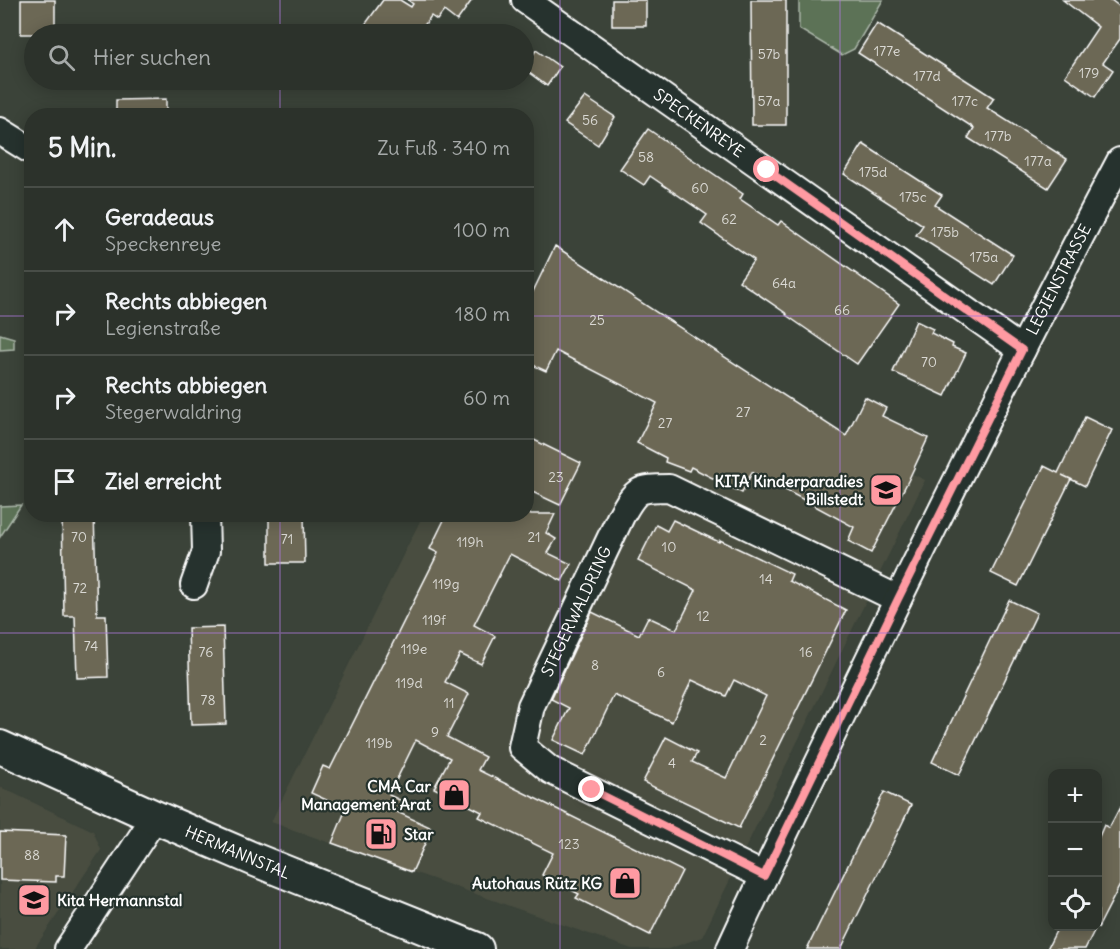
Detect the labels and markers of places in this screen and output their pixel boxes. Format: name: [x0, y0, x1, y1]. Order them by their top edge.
place label: KITA Kinderparadies Billstedt: [715, 471, 864, 509]
school or university icon: KITA Kinderparadies Billstedt: [868, 472, 904, 508]
place label: CMA Car Management Arat: [301, 776, 432, 815]
shop icon: CMA Car Management Arat: [436, 777, 472, 813]
fuel station icon: Star: [363, 816, 399, 852]
place label: Star: [404, 824, 434, 844]
shop icon: Autohaus Rütz KG: [607, 865, 643, 901]
place label: Autohaus Rütz KG: [472, 873, 602, 893]
school or university icon: Kita Hermannstal: [16, 882, 52, 918]
place label: Kita Hermannstal: [57, 890, 182, 910]

